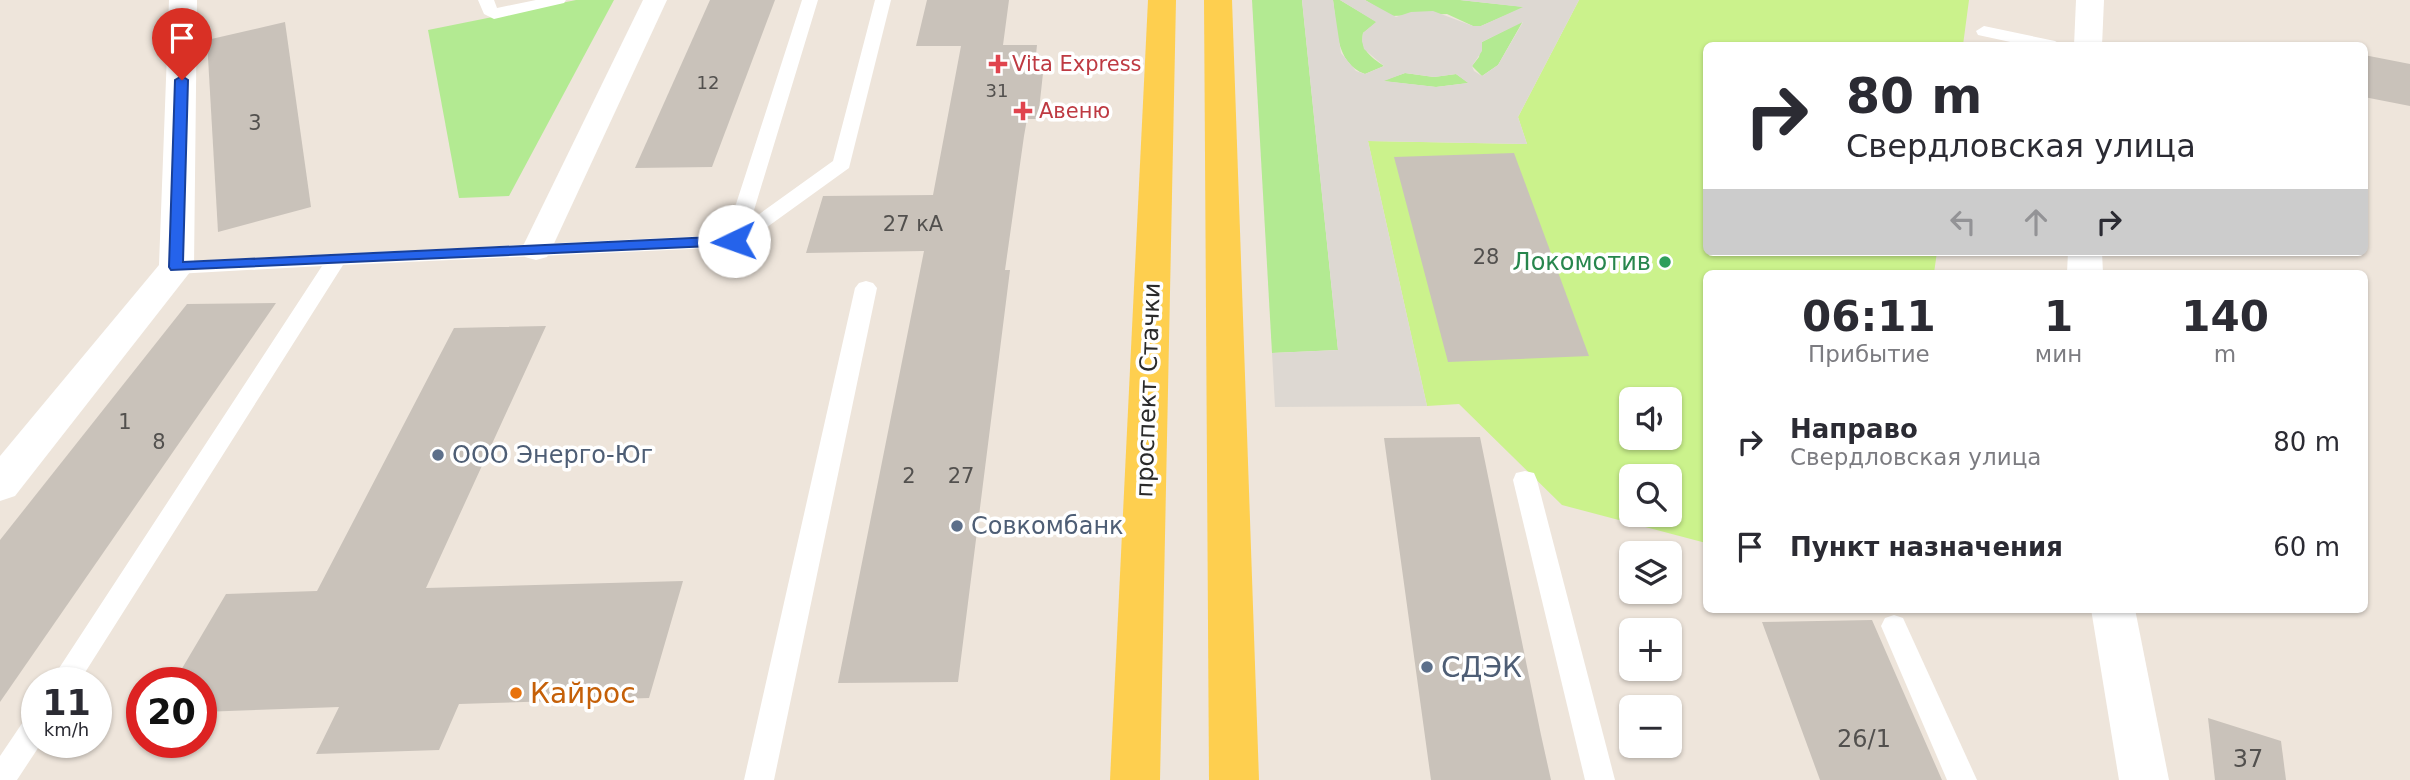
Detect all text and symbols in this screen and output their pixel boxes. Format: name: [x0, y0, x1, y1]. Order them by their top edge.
pin: [152, 8, 212, 80]
icon: arrive: [163, 19, 201, 57]
place label: Vita Express: [1012, 52, 1142, 76]
marker: Vita Express: [990, 56, 1006, 72]
text: 80 m: [1846, 68, 1982, 125]
icon: right: [1731, 70, 1822, 161]
house number: 12: [697, 72, 719, 93]
house number: 31: [986, 80, 1008, 101]
place label: Авеню: [1039, 99, 1110, 123]
marker: Авеню: [1013, 101, 1033, 121]
house number: 3: [248, 111, 262, 135]
text: Свердловская улица: [1846, 127, 2196, 165]
icon: left: [1944, 203, 1982, 241]
icon: ahead: [2017, 203, 2055, 241]
icon: right: [2090, 203, 2128, 241]
position arrow: [697, 204, 771, 278]
house number: 27 кА: [883, 212, 944, 236]
house number: 28: [1473, 245, 1499, 269]
place label: Локомотив: [1513, 248, 1651, 276]
marker: Локомотив: [1657, 254, 1673, 270]
street label: проспект Стачки: [1130, 282, 1166, 498]
text: 06:11: [1802, 292, 1936, 341]
text: 1: [2044, 292, 2073, 341]
text: 140: [2181, 292, 2269, 341]
text: Прибытие: [1808, 341, 1930, 367]
text: мин: [2035, 341, 2082, 367]
text: m: [2214, 341, 2236, 367]
map controls: [1619, 387, 1682, 758]
button: sound: [1619, 387, 1682, 450]
house number: 1: [118, 410, 132, 434]
text: Направо: [1790, 414, 1918, 444]
icon: right: [1731, 423, 1769, 461]
text: 80 m: [2273, 427, 2340, 457]
house number: 8: [152, 430, 166, 454]
place label: ООО Энерго-Юг: [452, 441, 653, 469]
text: Свердловская улица: [1790, 444, 2041, 470]
marker: ООО Энерго-Юг: [430, 447, 446, 463]
house number: 2: [902, 464, 916, 488]
house number: 27: [948, 464, 974, 488]
button: search: [1619, 464, 1682, 527]
place label: Совкомбанк: [971, 512, 1124, 540]
marker: Совкомбанк: [949, 518, 965, 534]
icon: arrive: [1731, 528, 1769, 566]
text: Пункт назначения: [1790, 532, 2063, 562]
text: 60 m: [2273, 532, 2340, 562]
button: layers: [1619, 541, 1682, 604]
button: +: [1619, 618, 1682, 681]
place label: СДЭК: [1441, 651, 1522, 684]
marker: СДЭК: [1419, 659, 1435, 675]
speed limit sign: 20: [126, 667, 217, 758]
place label: Кайрос: [530, 677, 636, 710]
text: 11: [42, 683, 91, 723]
marker: Кайрос: [508, 685, 524, 701]
button: −: [1619, 695, 1682, 758]
text: km/h: [44, 719, 89, 740]
house number: 26/1: [1837, 725, 1891, 753]
house number: 37: [2233, 745, 2263, 773]

